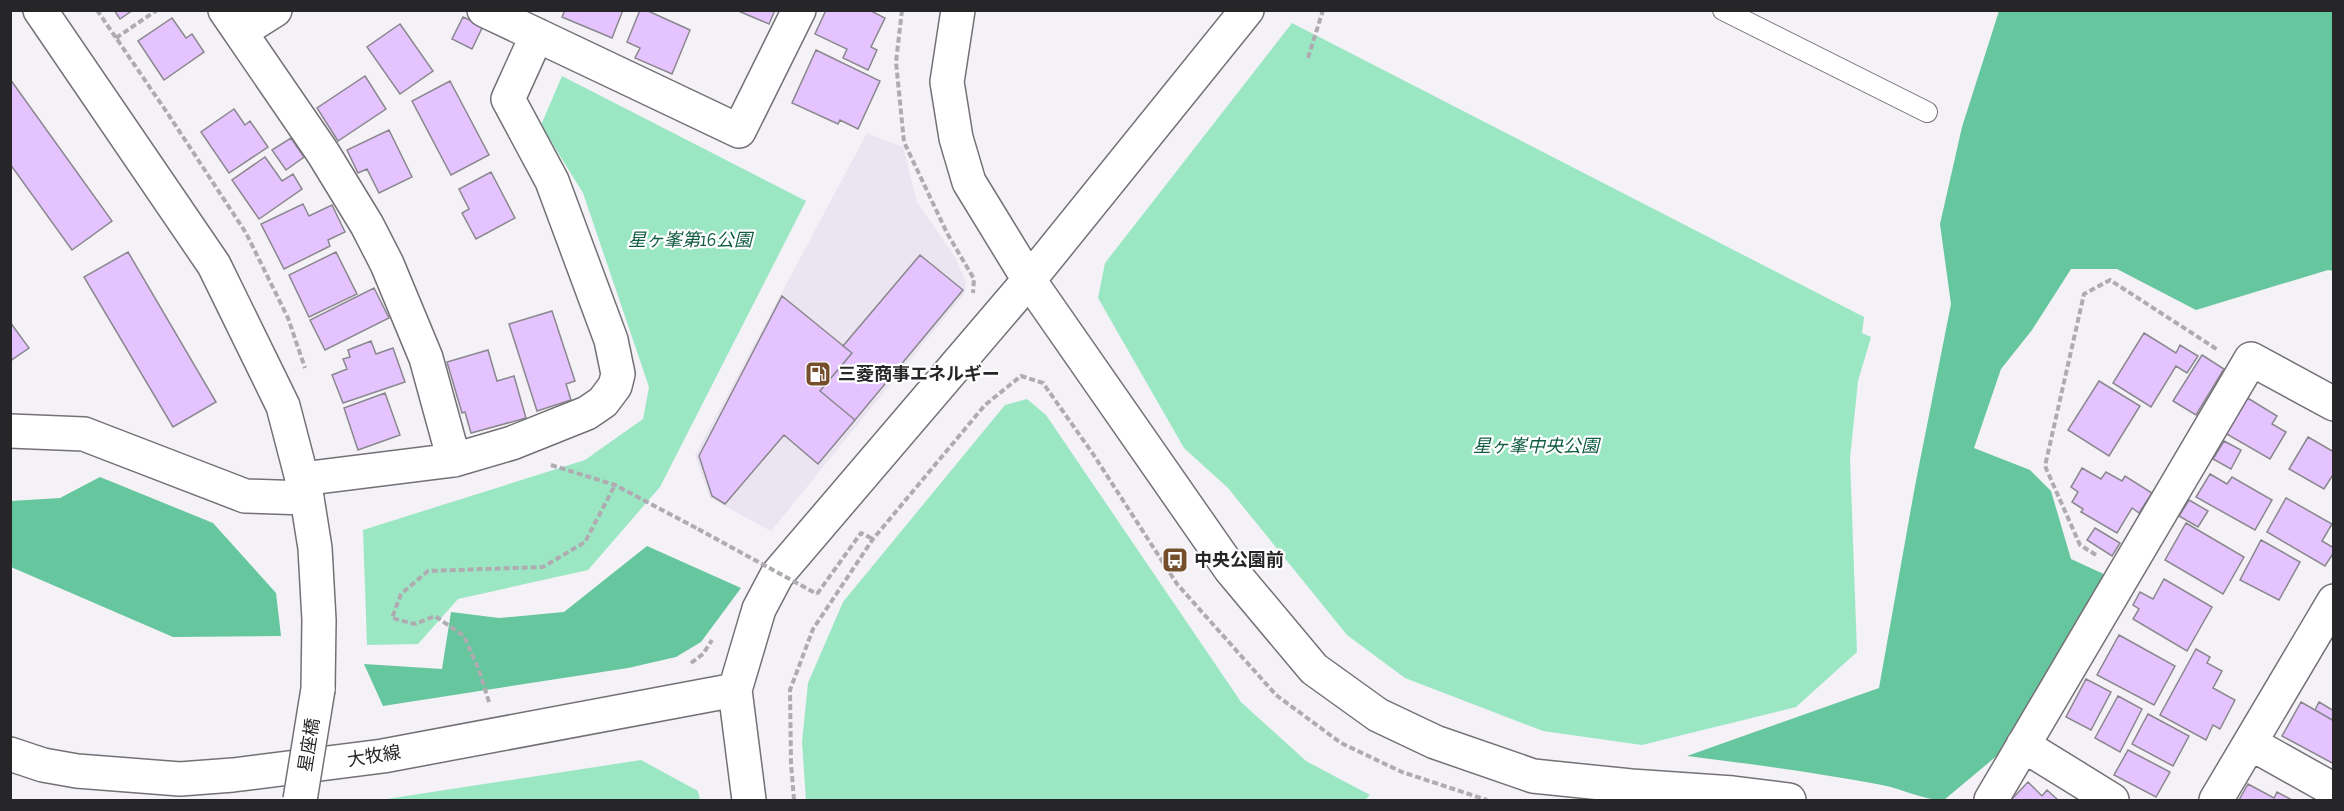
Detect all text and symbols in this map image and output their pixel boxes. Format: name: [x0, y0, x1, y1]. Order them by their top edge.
park label: 星ヶ峯第16公園: [628, 229, 755, 251]
fuel station icon: 三菱商事エネルギー: [803, 359, 833, 389]
place label: 三菱商事エネルギー: [838, 363, 1000, 385]
park label: 星ヶ峯中央公園: [1473, 435, 1602, 457]
bus stop icon: 中央公園前: [1160, 545, 1190, 575]
place label: 中央公園前: [1194, 549, 1284, 571]
street label: 星座橋: [294, 717, 324, 773]
street label: 大牧線: [346, 741, 402, 771]

